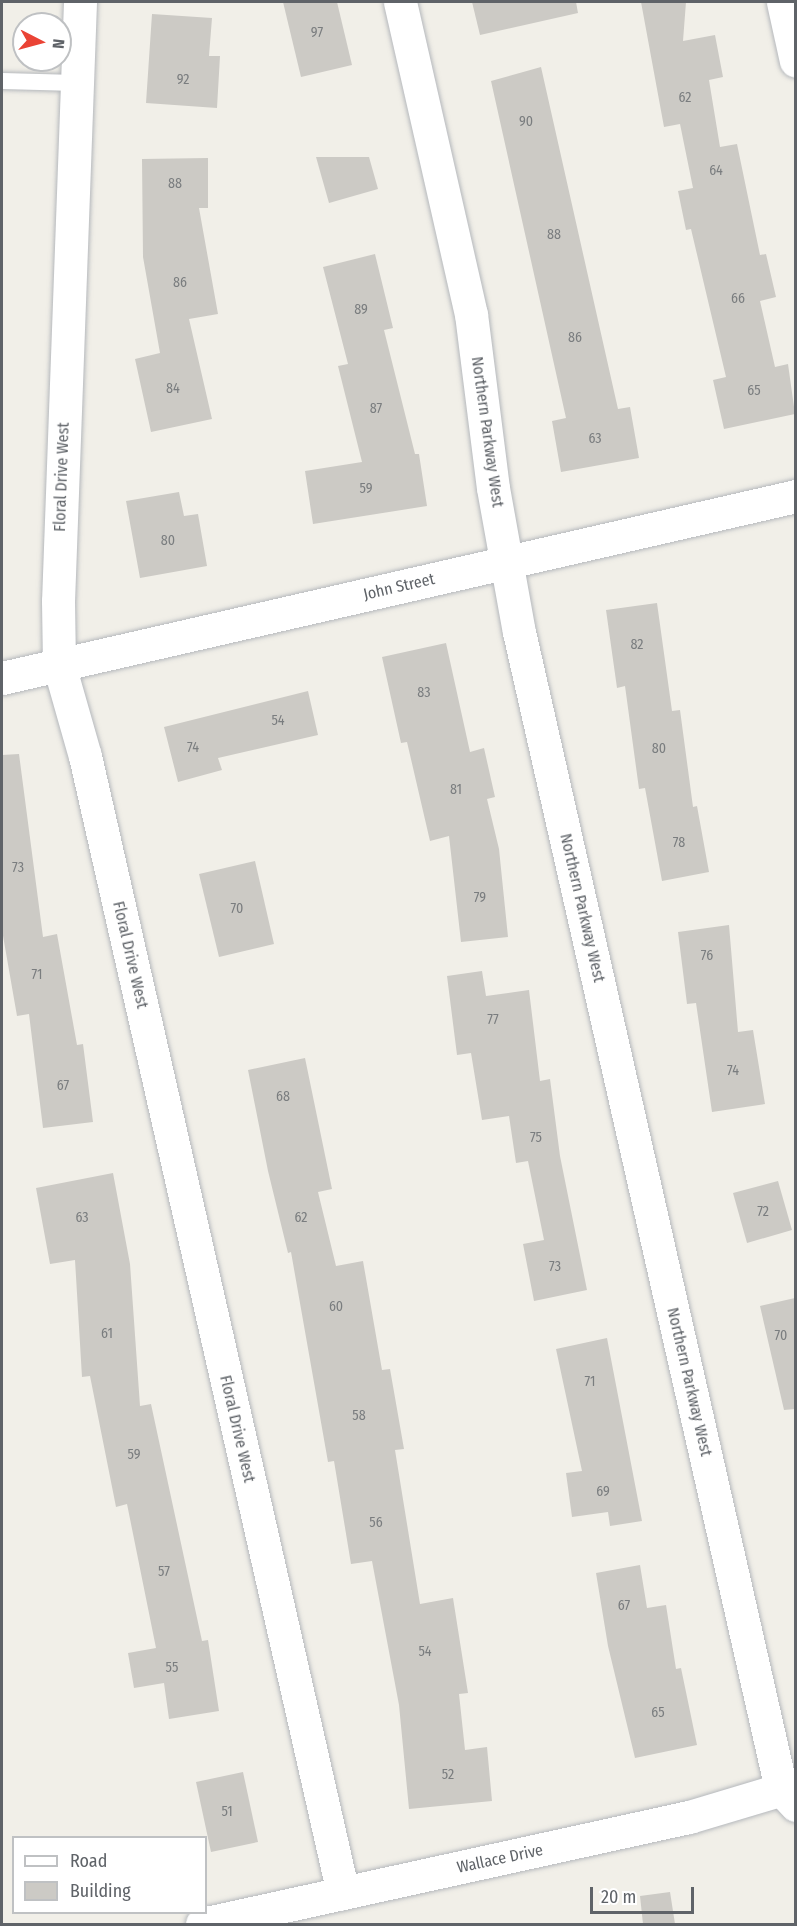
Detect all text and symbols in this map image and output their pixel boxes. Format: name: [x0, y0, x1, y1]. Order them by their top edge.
north arrow: [12, 12, 72, 72]
house number: 97: [311, 25, 323, 41]
text: N: [48, 38, 68, 49]
house number: 92: [177, 72, 189, 88]
house number: 62: [679, 90, 691, 106]
house number: 90: [519, 114, 533, 130]
house number: 64: [709, 163, 723, 179]
house number: 88: [168, 176, 182, 192]
house number: 88: [547, 227, 561, 243]
house number: 86: [173, 275, 187, 291]
house number: 66: [731, 291, 745, 307]
house number: 89: [354, 302, 368, 318]
house number: 86: [568, 330, 582, 346]
street label: Northern Parkway West: [467, 355, 507, 509]
house number: 84: [166, 381, 180, 397]
house number: 65: [747, 383, 761, 399]
house number: 87: [370, 401, 382, 417]
street label: Floral Drive West: [50, 422, 74, 532]
house number: 63: [588, 431, 602, 447]
house number: 59: [359, 481, 373, 497]
house number: 80: [161, 533, 175, 549]
street label: John Street: [361, 569, 437, 605]
house number: 82: [630, 637, 644, 653]
house number: 83: [417, 685, 431, 701]
house number: 54: [271, 713, 285, 729]
house number: 74: [187, 740, 199, 756]
house number: 80: [652, 741, 666, 757]
house number: 81: [450, 782, 462, 798]
street label: Northern Parkway West: [556, 832, 608, 984]
house number: 78: [673, 835, 685, 851]
house number: 73: [12, 860, 24, 876]
house number: 79: [474, 890, 486, 906]
street label: Floral Drive West: [108, 899, 152, 1011]
house number: 70: [231, 901, 243, 917]
house number: 76: [701, 948, 713, 964]
house number: 71: [32, 967, 42, 983]
house number: 77: [487, 1012, 499, 1028]
house number: 74: [727, 1063, 739, 1079]
house number: 67: [57, 1078, 69, 1094]
house number: 68: [276, 1089, 290, 1105]
house number: 75: [530, 1130, 542, 1146]
house number: 72: [757, 1204, 769, 1220]
house number: 63: [75, 1210, 89, 1226]
house number: 62: [295, 1210, 307, 1226]
house number: 73: [549, 1259, 561, 1275]
house number: 60: [329, 1299, 343, 1315]
street label: Northern Parkway West: [663, 1306, 715, 1458]
house number: 61: [101, 1326, 113, 1342]
house number: 70: [775, 1328, 787, 1344]
street label: Floral Drive West: [215, 1373, 259, 1485]
house number: 71: [585, 1374, 595, 1390]
house number: 58: [352, 1408, 366, 1424]
house number: 59: [127, 1447, 141, 1463]
house number: 69: [596, 1484, 610, 1500]
house number: 56: [369, 1515, 383, 1531]
house number: 57: [158, 1564, 170, 1580]
house number: 67: [618, 1598, 630, 1614]
house number: 54: [418, 1644, 432, 1660]
house number: 55: [166, 1660, 178, 1676]
house number: 65: [651, 1705, 665, 1721]
house number: 52: [442, 1767, 454, 1783]
house number: 51: [221, 1804, 233, 1820]
legend: [12, 1836, 207, 1914]
street label: Wallace Drive: [455, 1841, 545, 1877]
text: Road: [70, 1850, 107, 1872]
scale bar: [593, 1875, 696, 1913]
text: Building: [70, 1880, 131, 1902]
text: 20 m: [601, 1886, 636, 1908]

